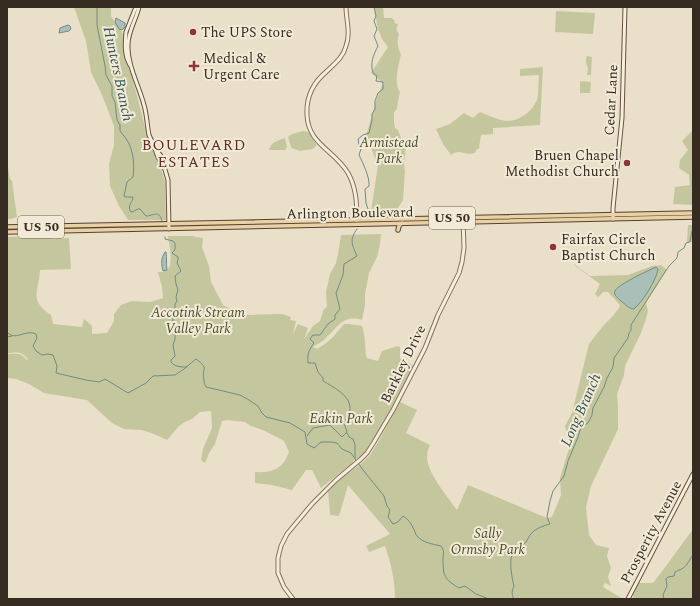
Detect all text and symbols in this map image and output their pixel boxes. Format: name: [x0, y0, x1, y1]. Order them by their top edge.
place label: The UPS Store: [201, 22, 293, 43]
water label: Hunters Branch: [97, 24, 139, 124]
marker: The UPS Store: [188, 27, 198, 37]
place label: Medical & Urgent Care: [203, 48, 280, 85]
marker: Medical & Urgent Care: [188, 60, 200, 72]
street label: Cedar Lane: [599, 64, 623, 136]
park label: Armistead Park: [358, 132, 419, 169]
district label: BOULEVARD ESTATES: [142, 134, 246, 174]
place label: Bruen Chapel Methodist Church: [505, 145, 619, 182]
marker: Bruen Chapel Methodist Church: [622, 158, 632, 168]
street label: Arlington Boulevard: [286, 201, 414, 225]
road number: US 50: [429, 207, 475, 229]
road number: US 50: [18, 216, 64, 238]
place label: Fairfax Circle Baptist Church: [561, 229, 655, 266]
marker: Fairfax Circle Baptist Church: [548, 242, 558, 252]
park label: Accotink Stream Valley Park: [150, 302, 245, 339]
street label: Barkley Drive: [375, 321, 431, 407]
water label: Long Branch: [555, 369, 607, 450]
park label: Eakin Park: [309, 408, 373, 429]
street label: Prosperity Avenue: [615, 477, 687, 587]
park label: Sally Ormsby Park: [451, 523, 526, 560]

